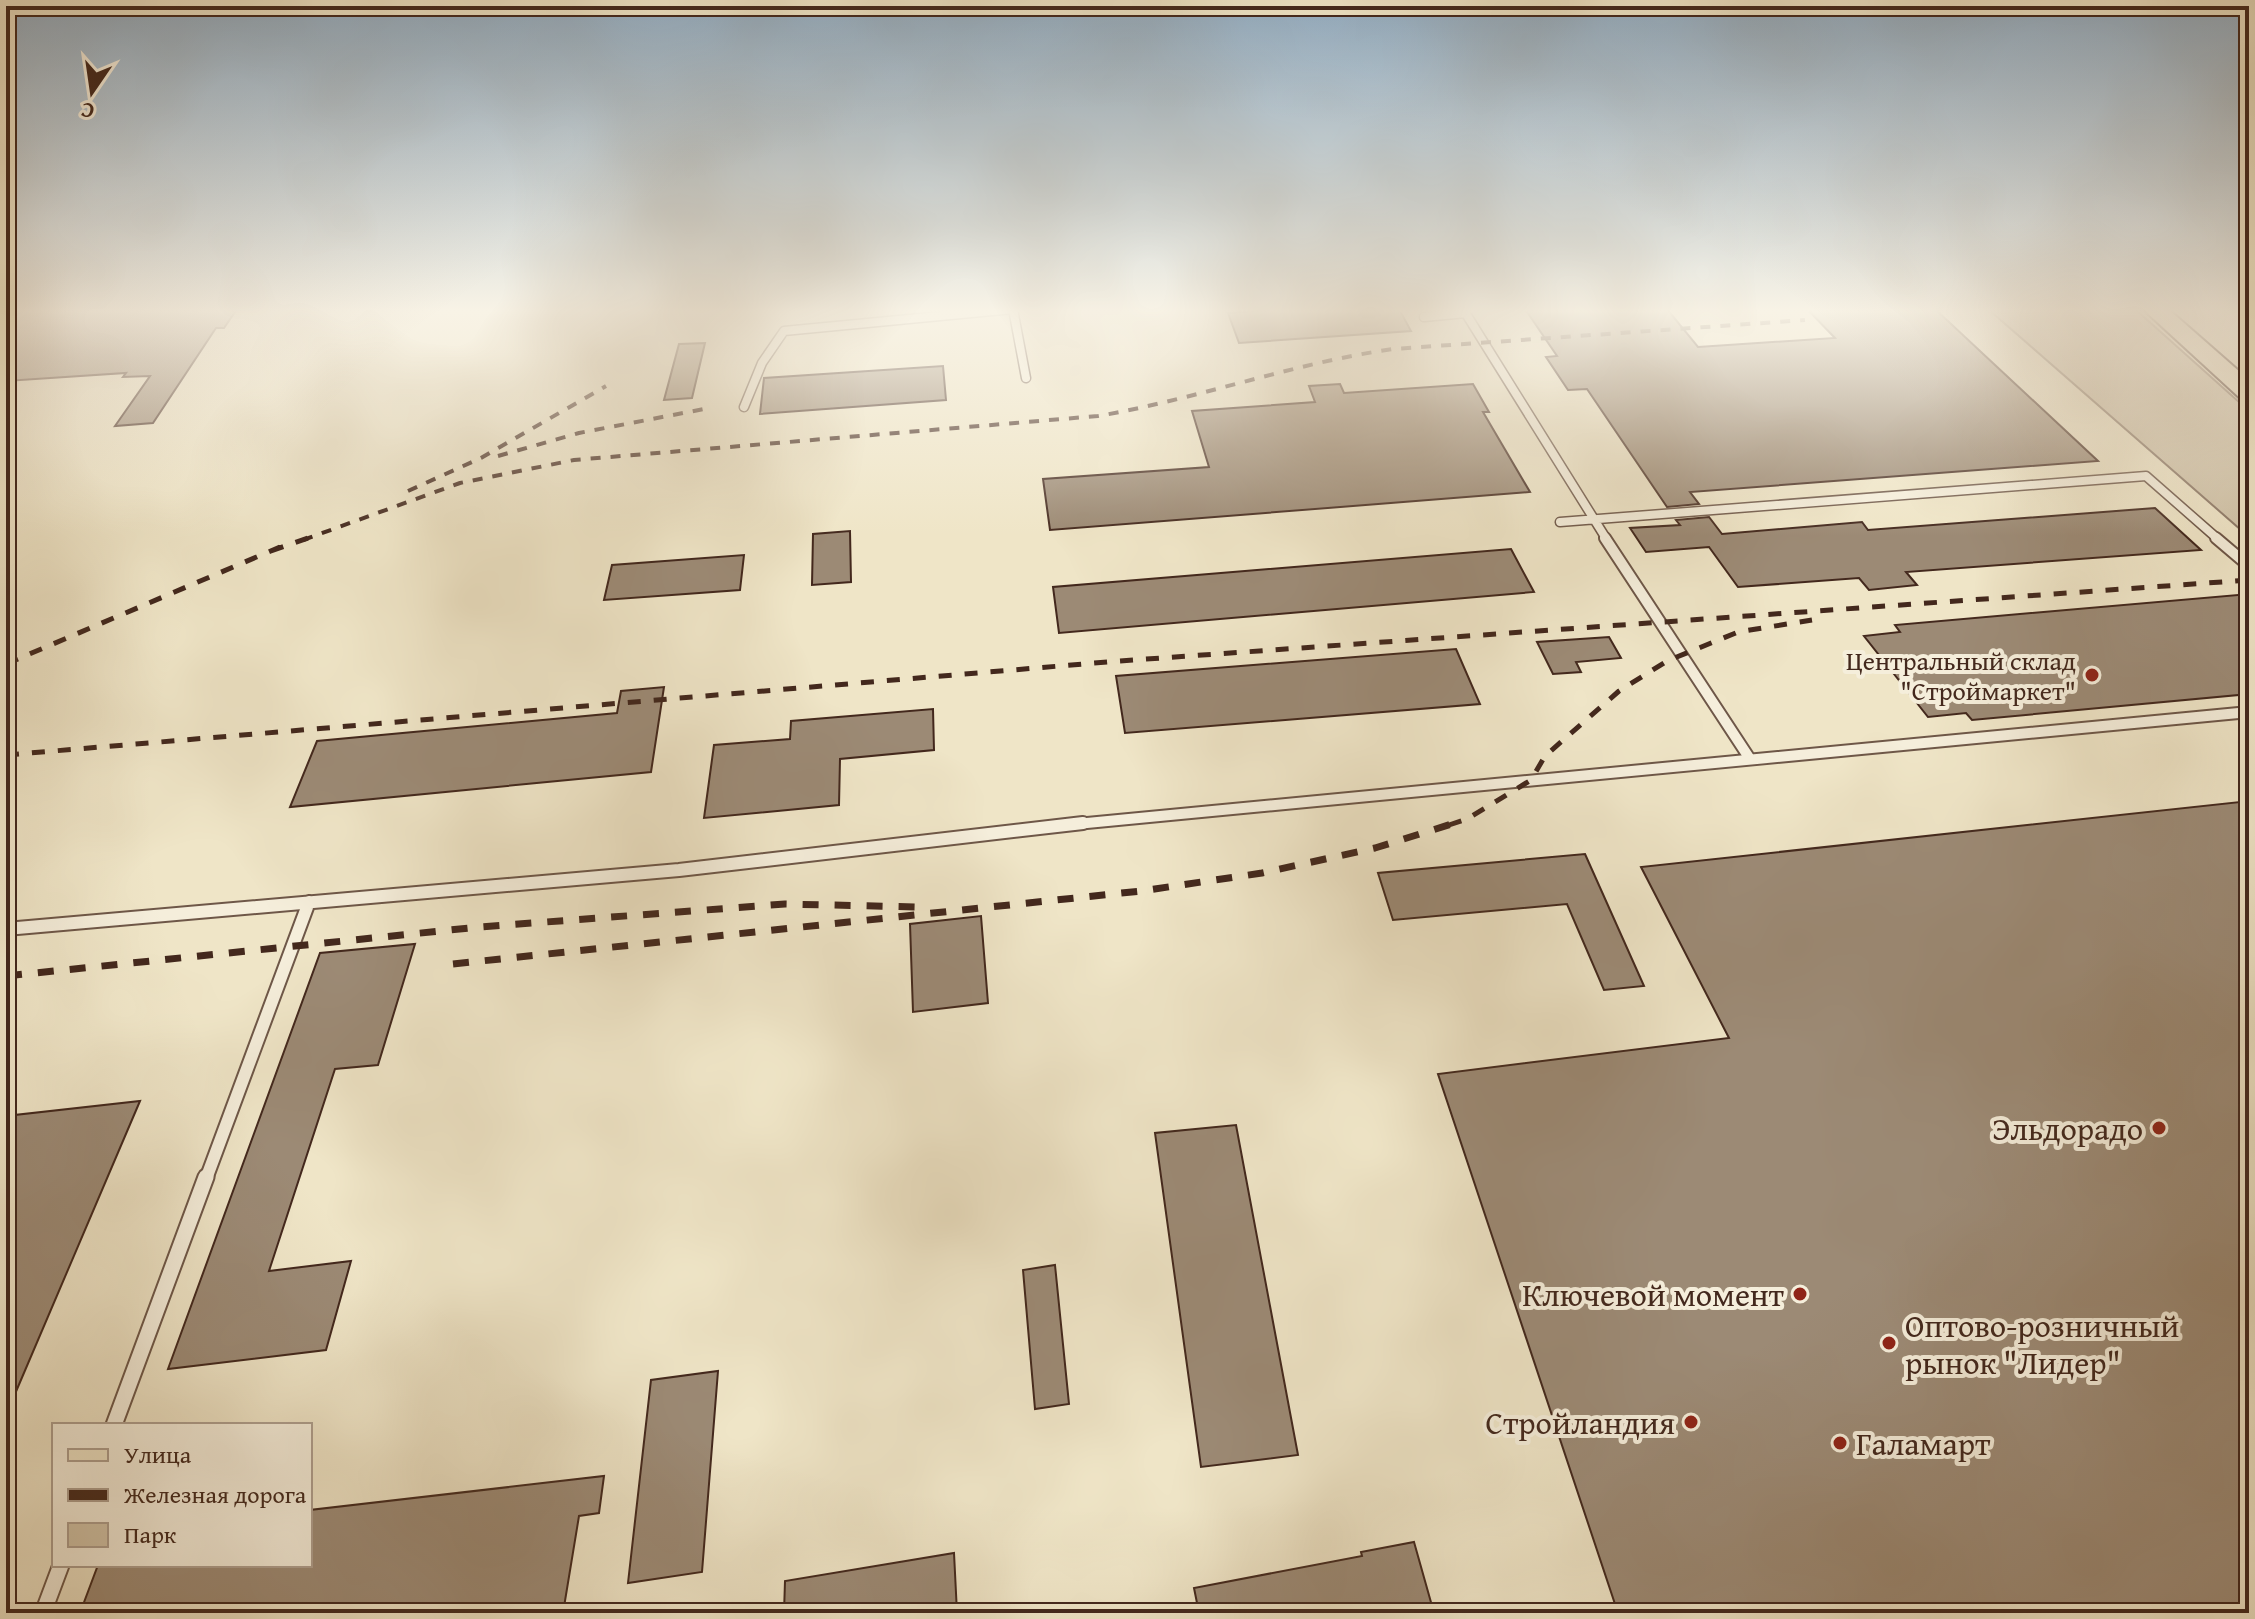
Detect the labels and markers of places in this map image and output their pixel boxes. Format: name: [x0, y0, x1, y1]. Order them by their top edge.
place label: Центральный склад "Строймаркет": [1846, 641, 2076, 710]
marker: Центральный склад "Строймаркет": [2083, 666, 2101, 684]
place label: Эльдорадо: [1992, 1105, 2143, 1152]
marker: Эльдорадо: [2150, 1119, 2168, 1137]
place label: Ключевой момент: [1522, 1271, 1785, 1318]
marker: Ключевой момент: [1791, 1285, 1809, 1303]
place label: Оптово-розничный рынок "Лидер": [1905, 1302, 2179, 1386]
marker: Оптово-розничный рынок "Лидер": [1880, 1334, 1898, 1352]
place label: Стройландия: [1486, 1399, 1675, 1446]
marker: Стройландия: [1682, 1413, 1700, 1431]
place label: Галамарт: [1856, 1420, 1991, 1467]
marker: Галамарт: [1831, 1434, 1849, 1452]

